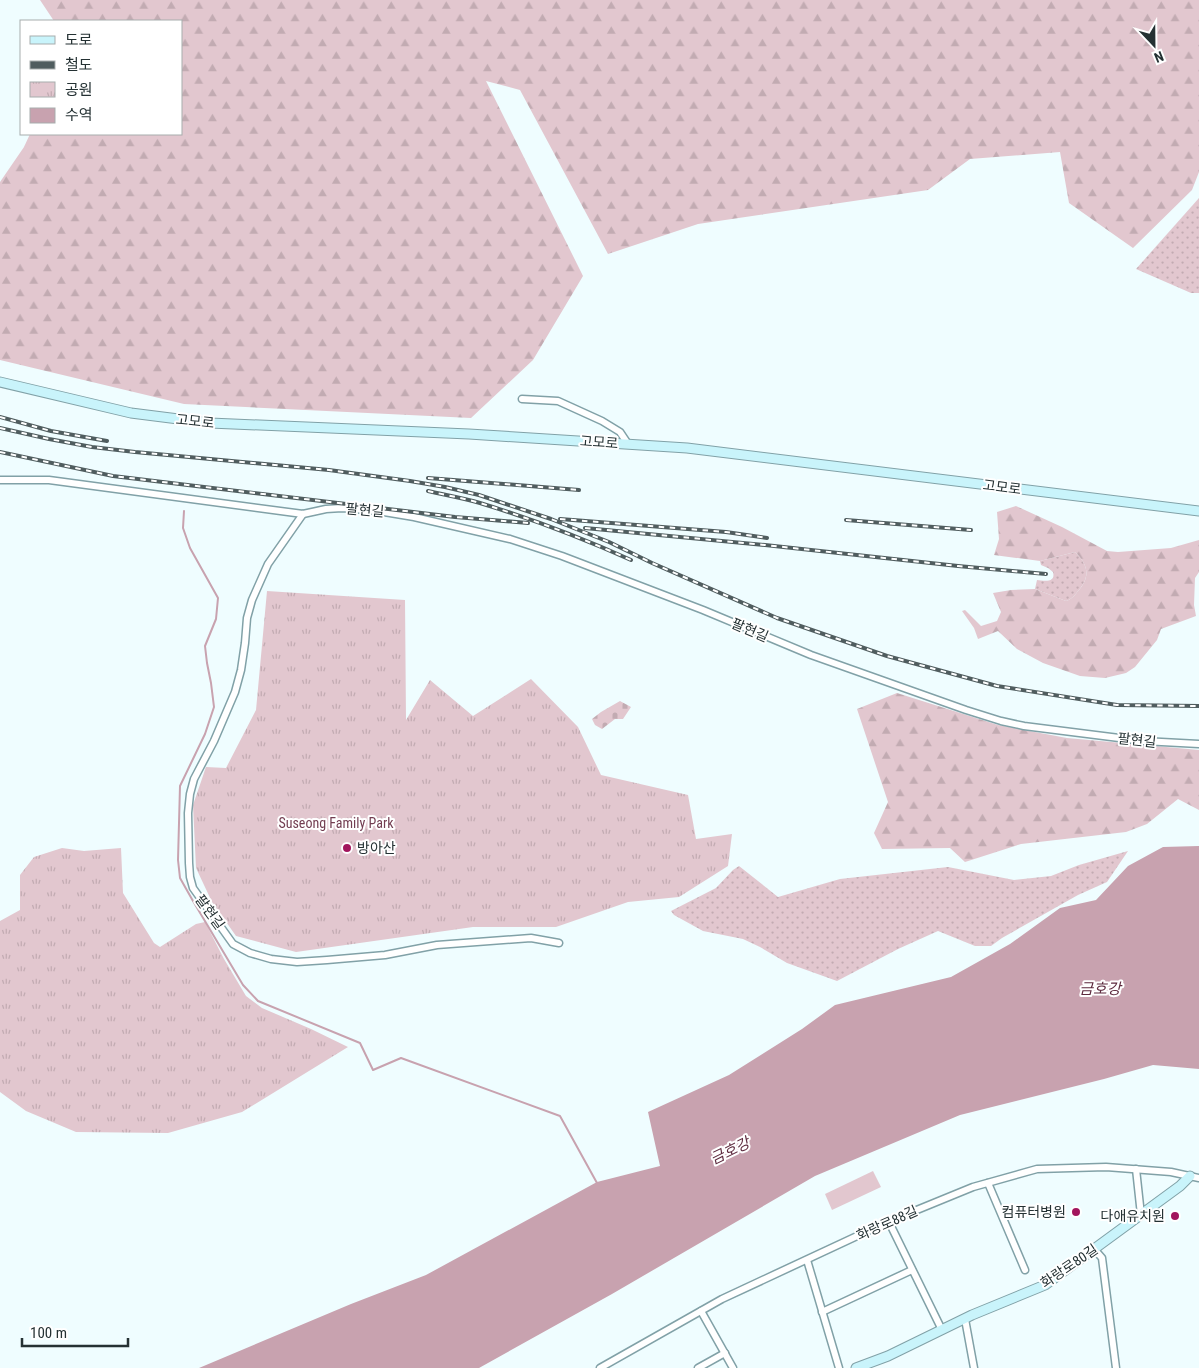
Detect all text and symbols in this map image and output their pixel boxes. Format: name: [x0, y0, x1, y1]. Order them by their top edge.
legend: [20, 20, 182, 135]
north arrow: [1129, 20, 1179, 70]
text: 도로: [65, 31, 93, 49]
text: N: [1152, 48, 1166, 66]
text: 철도: [65, 56, 93, 74]
text: 공원: [65, 81, 93, 99]
text: 수역: [65, 106, 93, 124]
street label: 고모로: [175, 411, 215, 431]
street label: 고모로: [579, 433, 619, 451]
street label: 고모로: [982, 477, 1022, 497]
street label: 팔현길: [345, 500, 385, 520]
street label: 팔현길: [729, 615, 771, 645]
street label: 팔현길: [1117, 730, 1157, 750]
park label: Suseong Family Park: [278, 815, 394, 831]
place label: 방아산: [357, 840, 396, 856]
marker: 방아산: [341, 842, 353, 854]
street label: 팔현길: [192, 892, 228, 932]
water label: 금호강: [1079, 980, 1123, 998]
water label: 금호강: [707, 1133, 755, 1168]
street label: 화랑로88길: [854, 1202, 920, 1244]
place label: 컴퓨터병원: [1002, 1204, 1066, 1220]
marker: 컴퓨터병원: [1070, 1206, 1082, 1218]
place label: 다애유치원: [1101, 1208, 1165, 1224]
marker: 다애유치원: [1169, 1210, 1181, 1222]
street label: 화랑로80길: [1037, 1241, 1101, 1291]
scale bar: [22, 1316, 129, 1348]
text: 100 m: [30, 1324, 67, 1342]

